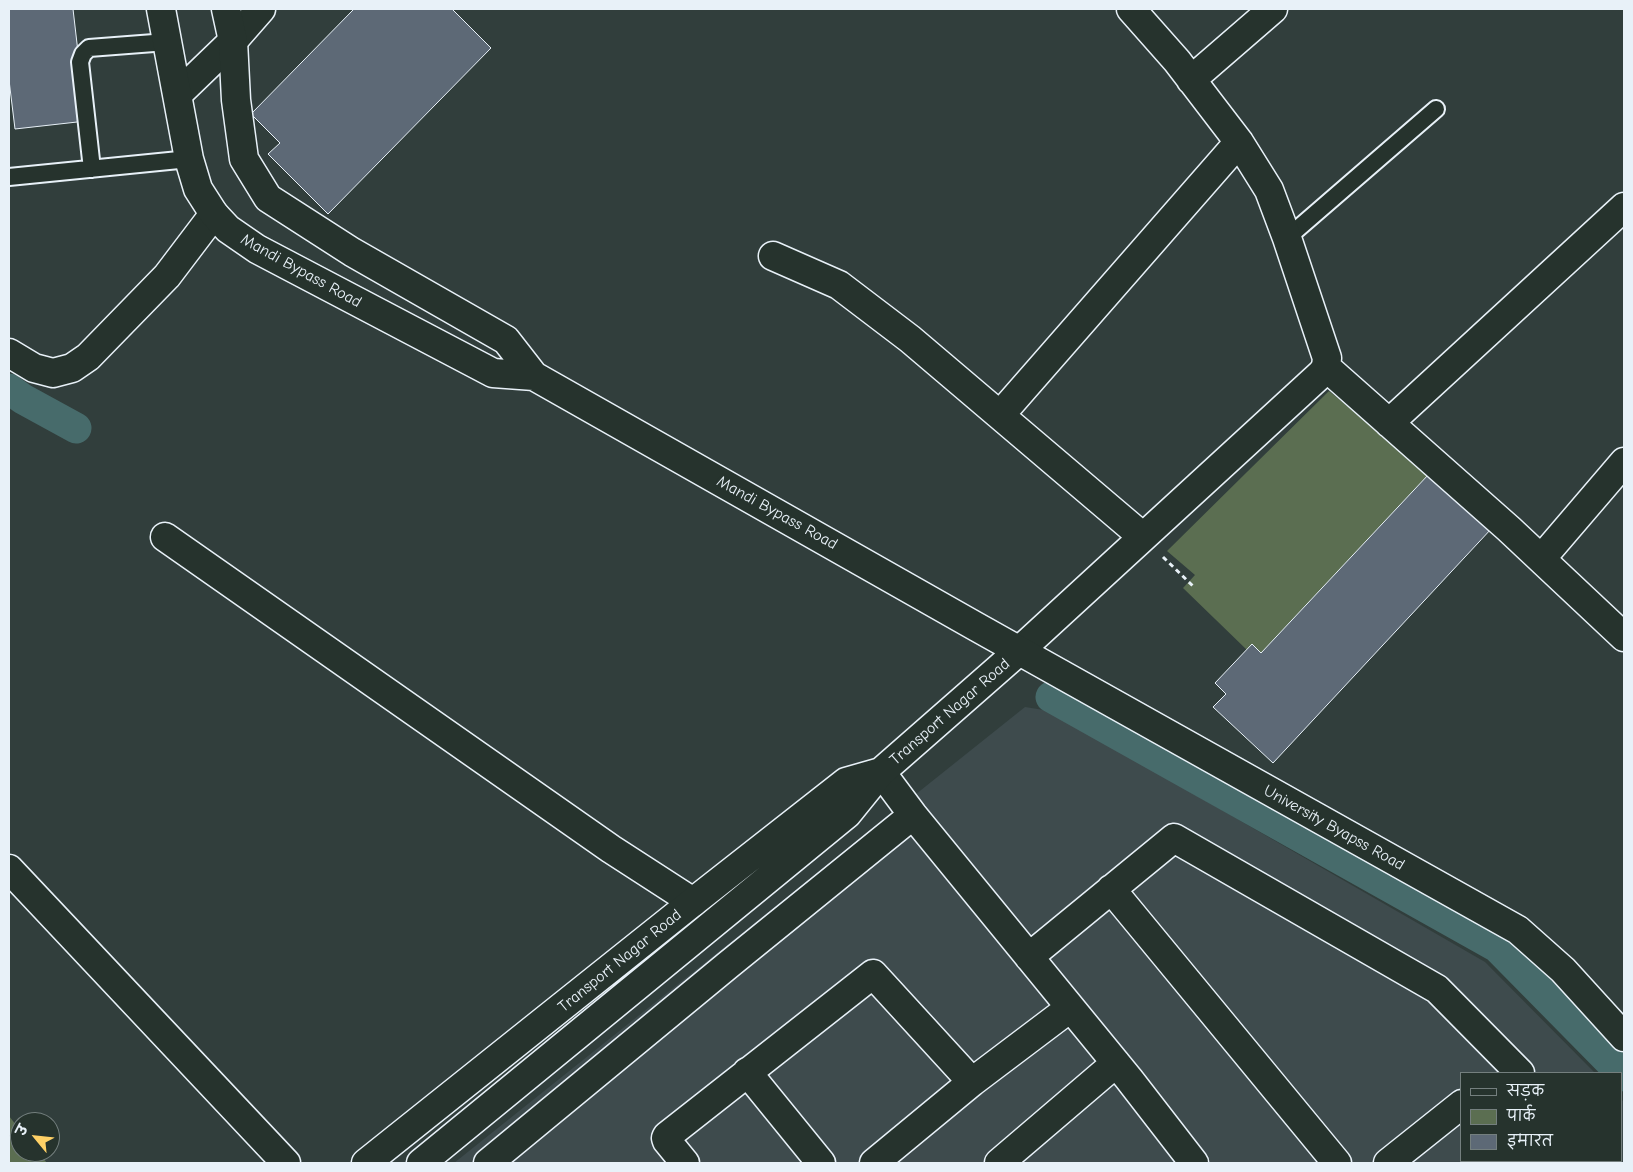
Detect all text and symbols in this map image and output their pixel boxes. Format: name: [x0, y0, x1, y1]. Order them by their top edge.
street label: Mandi Bypass Road: [237, 230, 365, 312]
street label: Mandi Bypass Road: [713, 472, 841, 554]
street label: Transport Nagar Road: [886, 655, 1014, 769]
street label: University Byapss Road: [1260, 781, 1408, 875]
street label: Transport Nagar Road: [554, 905, 686, 1017]
legend: [1460, 1072, 1623, 1162]
text: सड़क: [1507, 1082, 1544, 1100]
text: पार्क: [1507, 1107, 1535, 1125]
north arrow: [10, 1112, 60, 1162]
text: उ: [12, 1122, 32, 1138]
text: इमारत: [1507, 1132, 1553, 1150]

